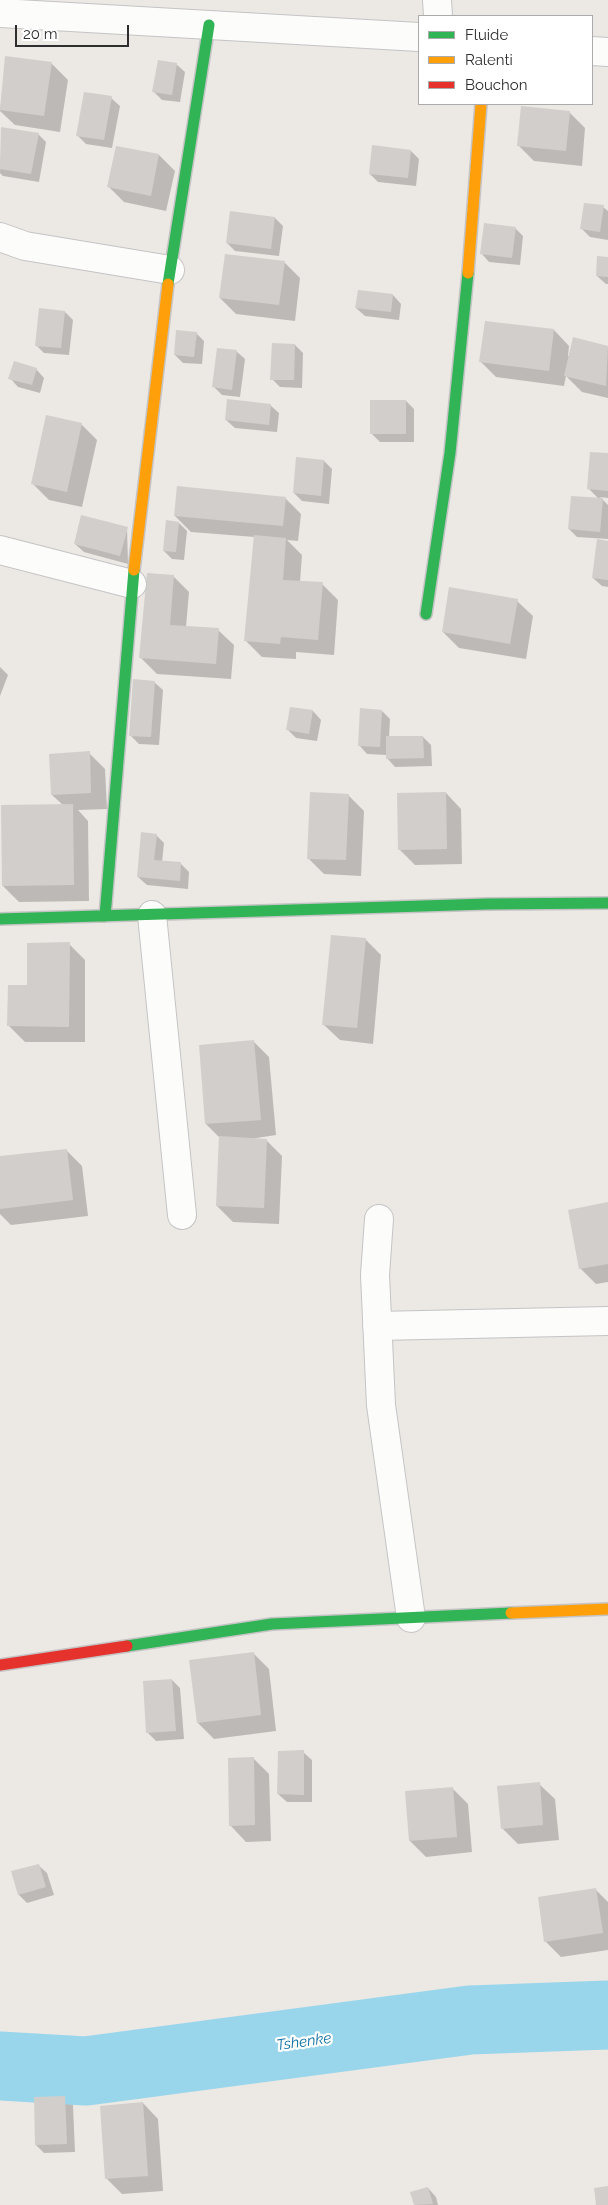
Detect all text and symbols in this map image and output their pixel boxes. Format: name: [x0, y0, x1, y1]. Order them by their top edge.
scale bar: [18, 15, 131, 47]
legend: [418, 15, 593, 105]
text: 20 m: [23, 25, 58, 43]
text: Fluide: [465, 26, 508, 44]
text: Ralenti: [465, 51, 513, 69]
text: Bouchon: [465, 76, 527, 94]
water label: Tshenke: [275, 2029, 333, 2055]

